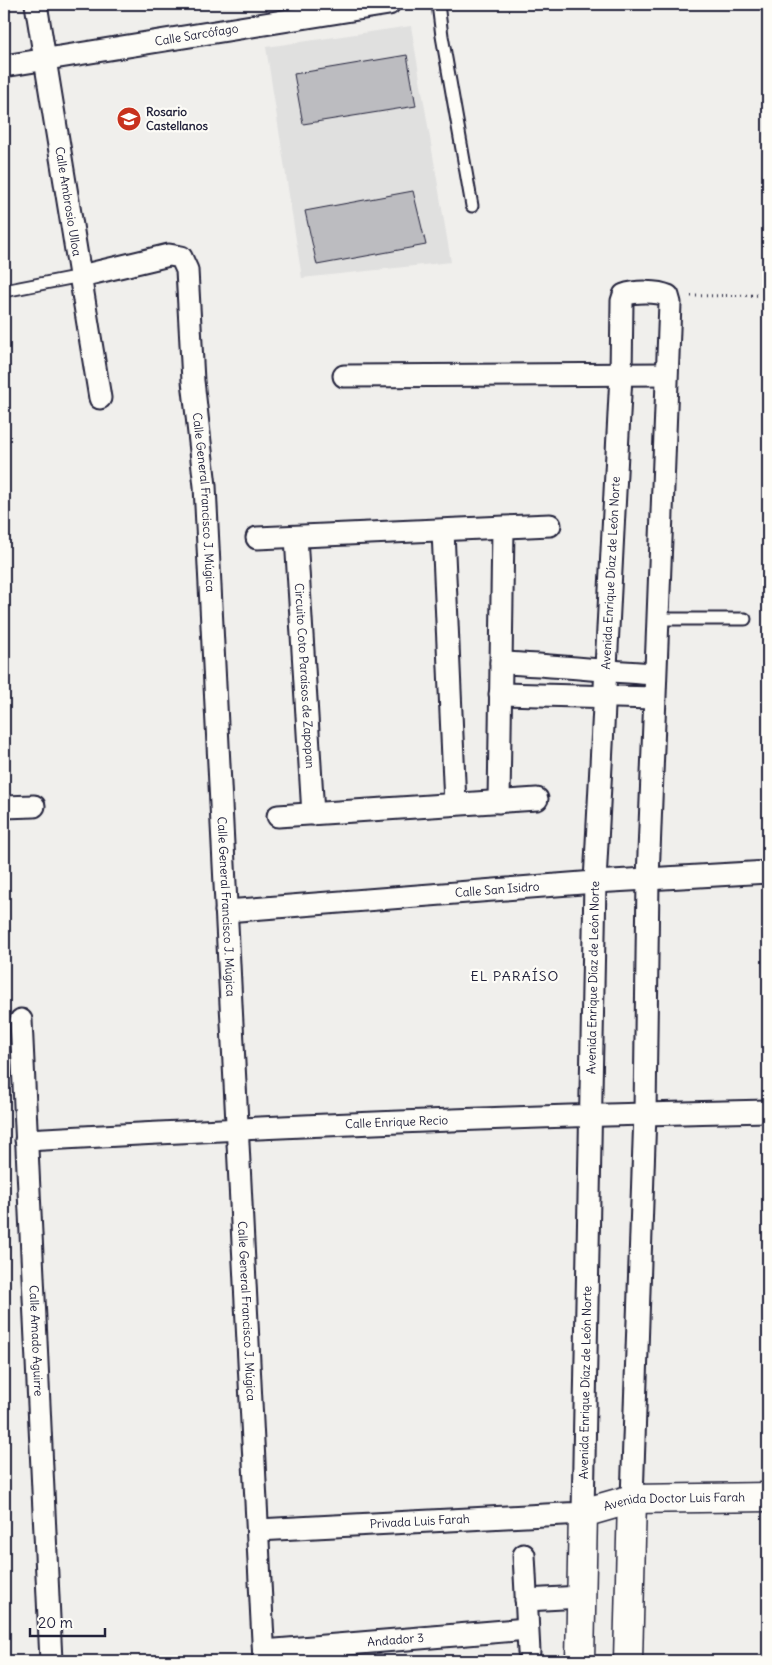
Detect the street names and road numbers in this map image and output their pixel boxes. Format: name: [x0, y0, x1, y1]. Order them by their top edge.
street label: Calle Sarcófago: [154, 20, 240, 49]
street label: Calle Ambrosio Ulloa: [52, 145, 85, 257]
street label: Calle General Francisco J. Múgica: [190, 412, 218, 593]
street label: Avenida Enrique Díaz de León Norte: [598, 476, 623, 670]
street label: Circuito Coto Paraísos de Zapopan: [292, 583, 318, 769]
street label: Calle General Francisco J. Múgica: [215, 816, 239, 997]
street label: Calle San Isidro: [454, 878, 540, 900]
street label: Avenida Enrique Díaz de León Norte: [583, 881, 602, 1074]
street label: Calle Enrique Recio: [345, 1112, 449, 1131]
street label: Calle General Francisco J. Múgica: [235, 1221, 259, 1402]
street label: Calle Amado Aguirre: [26, 1285, 47, 1397]
street label: Avenida Enrique Díaz de León Norte: [576, 1286, 594, 1479]
street label: Avenida Doctor Luis Farah: [602, 1489, 745, 1514]
street label: Privada Luis Farah: [369, 1511, 470, 1531]
street label: Andador 3: [366, 1630, 425, 1649]

